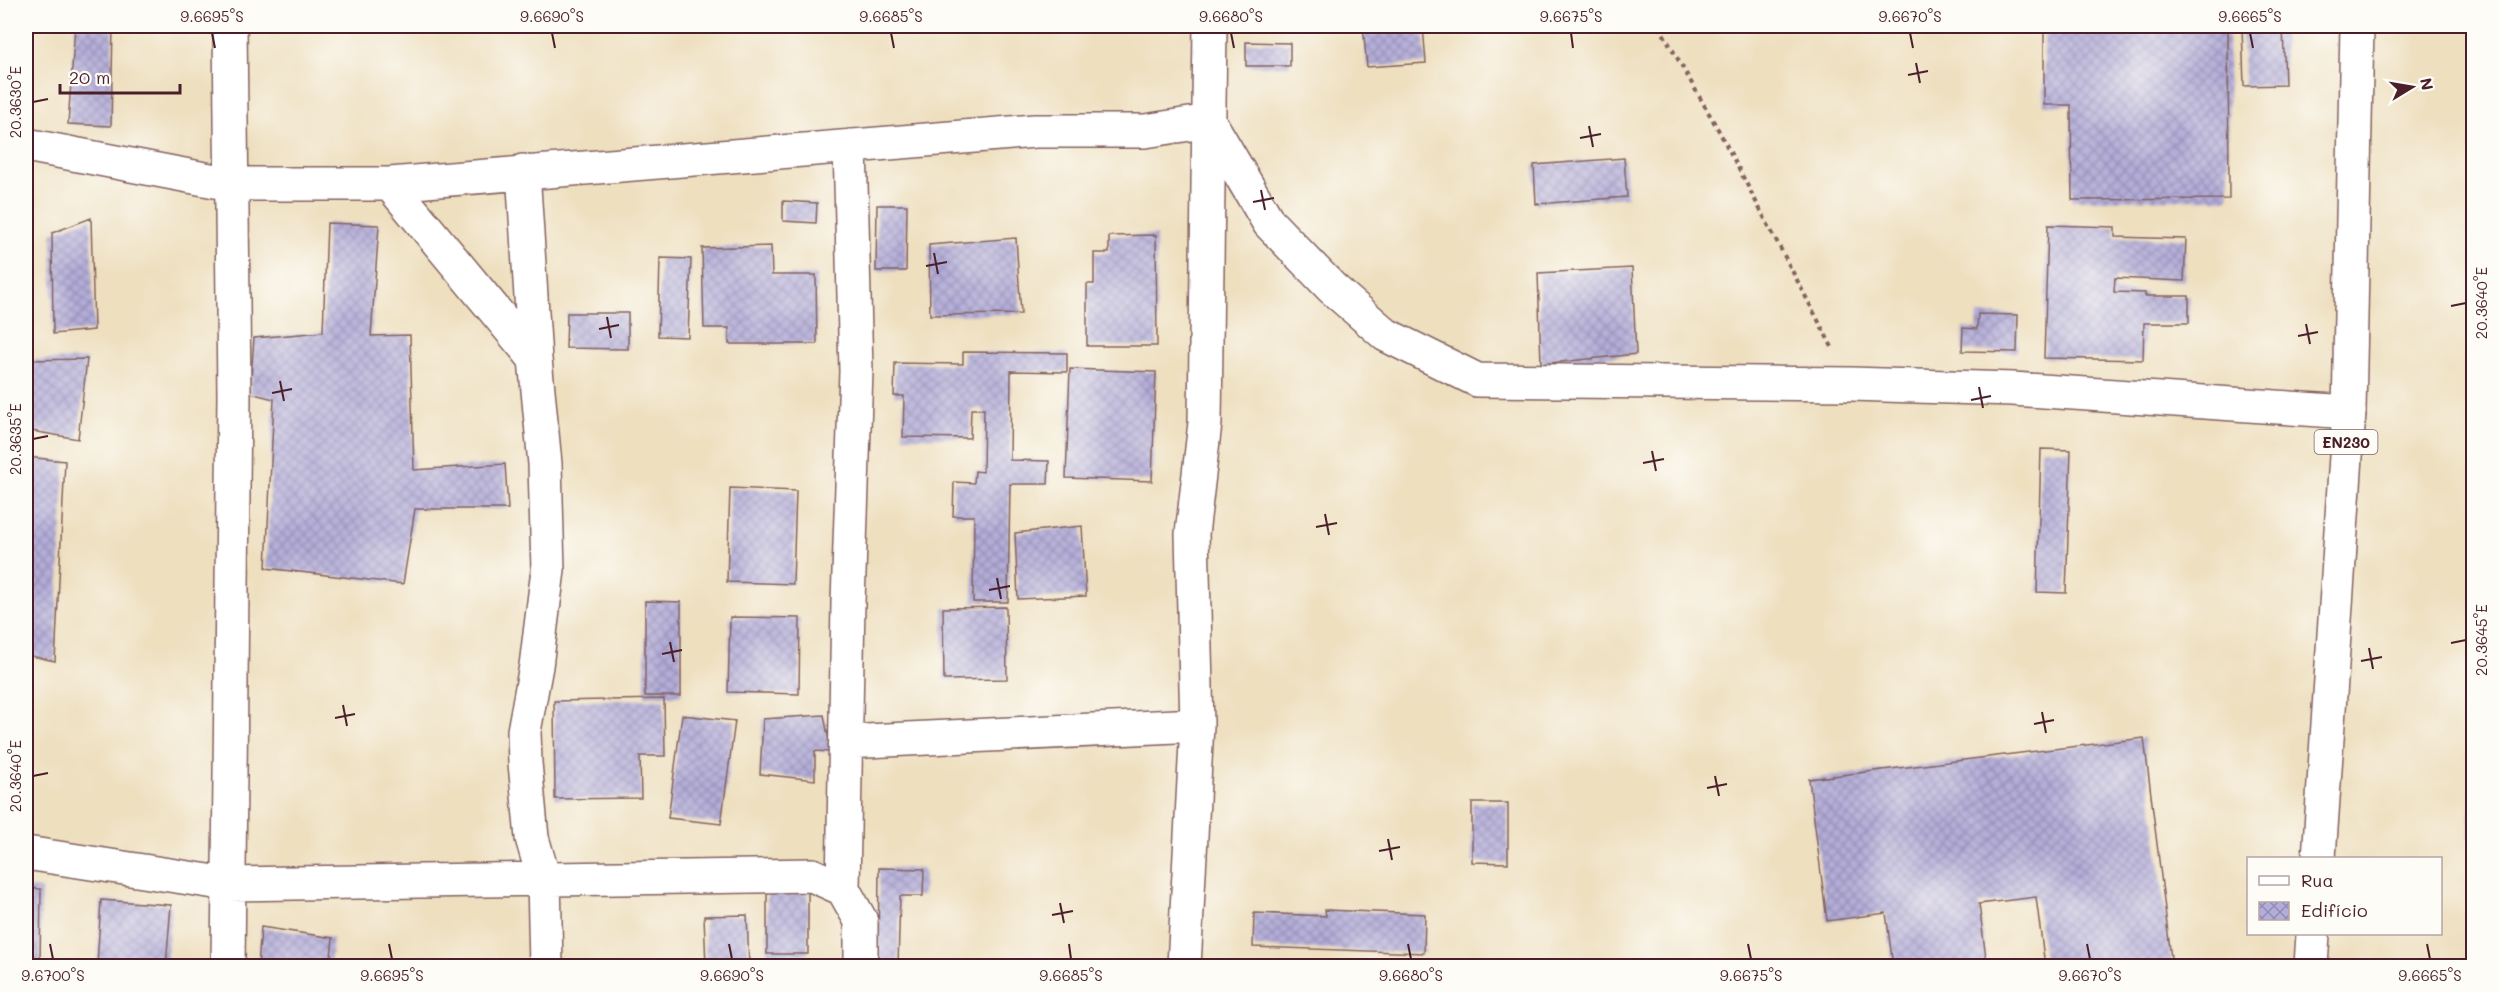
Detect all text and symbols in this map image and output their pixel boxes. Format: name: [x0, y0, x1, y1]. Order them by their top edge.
text: 9.6695°S: [180, 6, 244, 26]
text: 9.6690°S: [520, 6, 584, 26]
text: 9.6685°S: [859, 6, 923, 26]
text: 9.6680°S: [1199, 6, 1263, 26]
text: 9.6675°S: [1540, 6, 1602, 26]
text: 9.6670°S: [1878, 6, 1942, 26]
text: 9.6665°S: [2218, 6, 2282, 26]
scale bar: [60, 57, 180, 95]
north arrow: [2382, 57, 2442, 117]
text: 20.3630°E: [5, 65, 25, 138]
text: 20 m: [69, 65, 110, 89]
text: N: [2416, 76, 2439, 92]
text: 20.3640°E: [2471, 266, 2491, 339]
text: 20.3635°E: [5, 403, 25, 475]
road number: EN230: [2314, 430, 2378, 454]
text: 20.3645°E: [2471, 604, 2491, 676]
text: 20.3640°E: [5, 739, 25, 812]
legend: [2247, 857, 2442, 935]
text: Rua: [2301, 868, 2334, 892]
text: Edifício: [2301, 898, 2368, 922]
text: 9.6700°S: [21, 965, 85, 985]
text: 9.6695°S: [360, 965, 424, 985]
text: 9.6690°S: [700, 965, 764, 985]
text: 9.6685°S: [1039, 965, 1103, 985]
text: 9.6680°S: [1379, 965, 1443, 985]
text: 9.6675°S: [1720, 965, 1782, 985]
text: 9.6670°S: [2058, 965, 2122, 985]
text: 9.6665°S: [2398, 965, 2462, 985]

